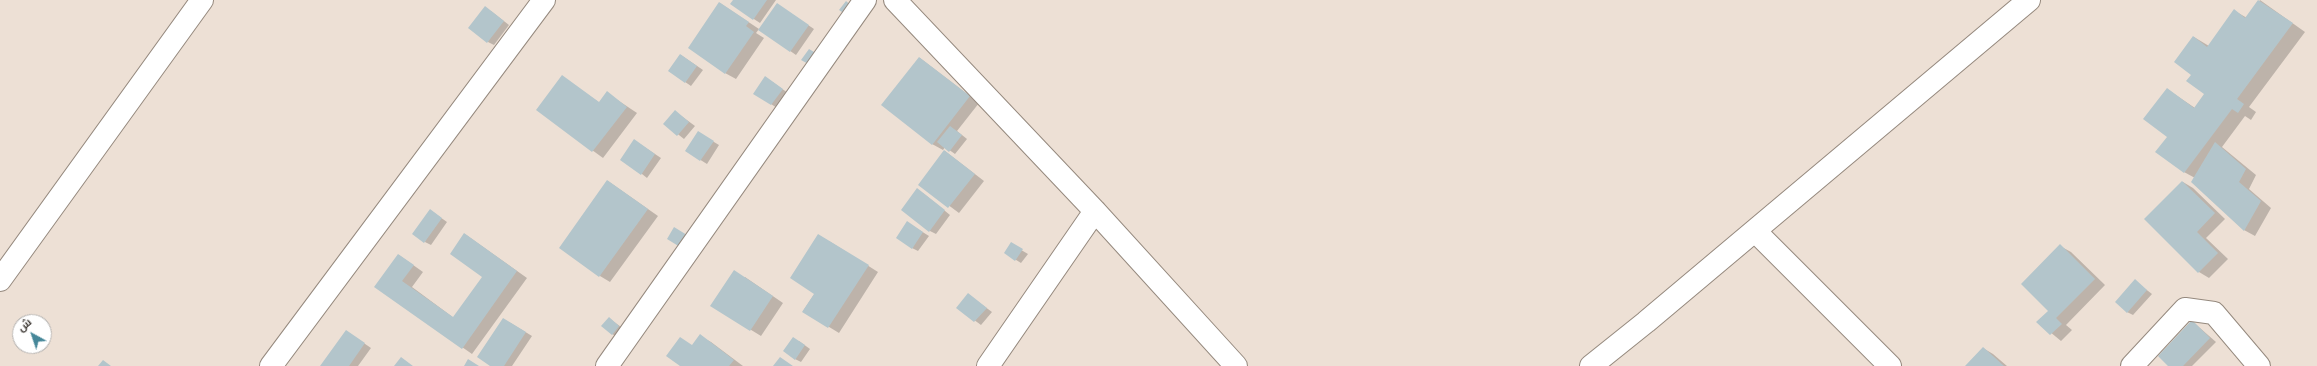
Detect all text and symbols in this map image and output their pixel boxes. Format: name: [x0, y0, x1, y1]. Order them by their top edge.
north arrow: [12, 314, 52, 354]
text: ش: [14, 315, 35, 335]

